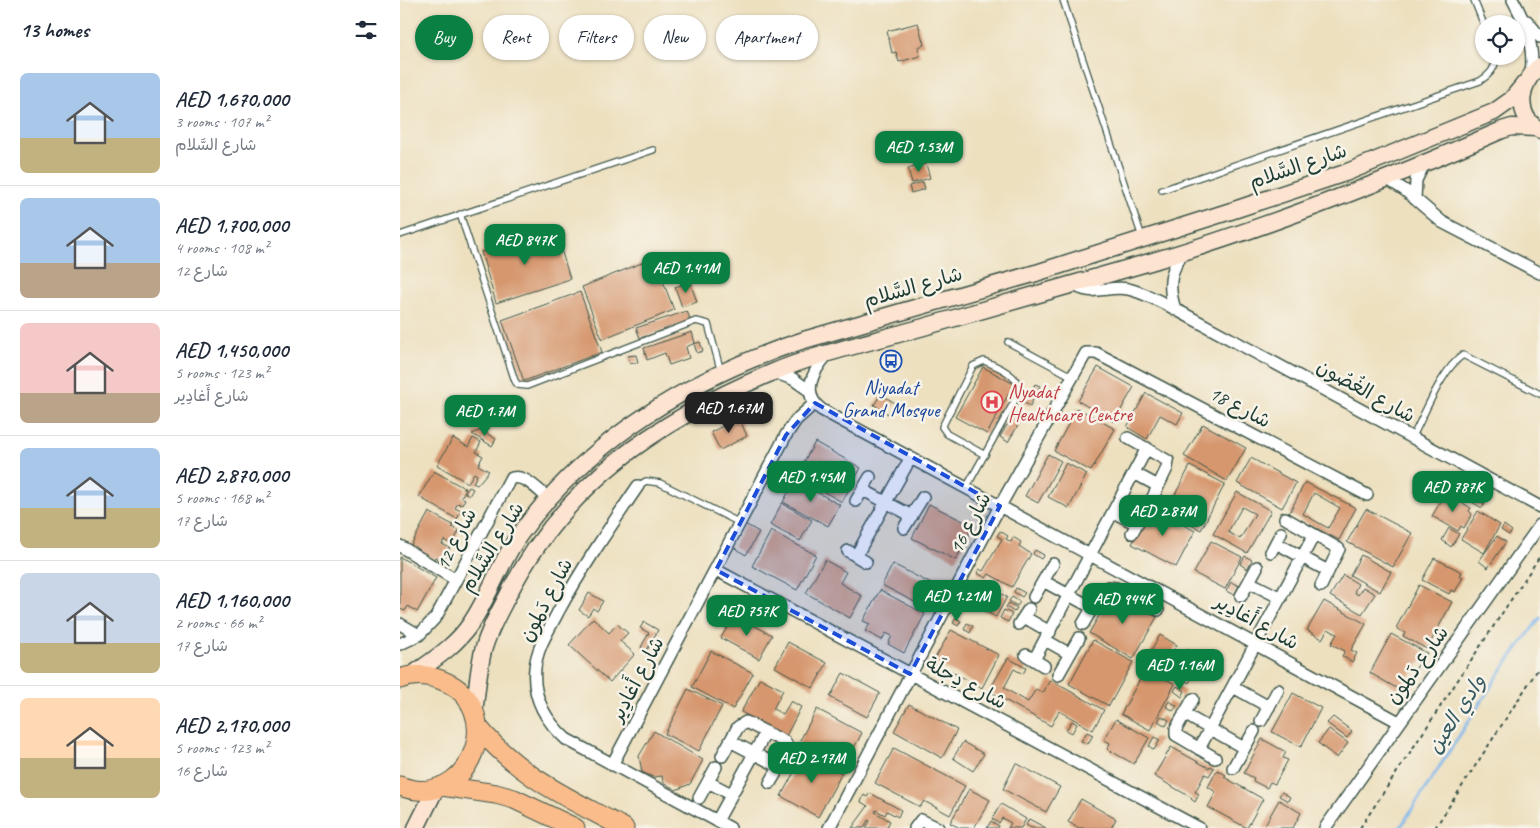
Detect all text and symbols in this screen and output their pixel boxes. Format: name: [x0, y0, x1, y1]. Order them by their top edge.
chip: Buy: [415, 15, 473, 60]
chip: Rent: [483, 15, 549, 60]
chip: Filters: [559, 15, 634, 60]
chip: New: [644, 15, 706, 60]
chip: Apartment: [716, 15, 818, 60]
map controls: [1475, 15, 1525, 65]
button: locate: [1475, 15, 1525, 65]
icon: filters: [352, 16, 380, 44]
text: 13 homes: [20, 17, 89, 43]
text: AED 1,670,000: [175, 86, 289, 112]
icon: home: [60, 93, 120, 153]
text: 3 rooms · 107 m²: [175, 112, 269, 132]
pin: AED 1.53M: [862, 130, 976, 173]
text: شارع السَّلام: [175, 135, 256, 155]
text: AED 1.53M: [886, 137, 952, 157]
street label: شارع السَّلام: [1246, 138, 1351, 196]
text: AED 1,700,000: [175, 212, 288, 238]
icon: home: [60, 218, 120, 278]
pin: AED 847K: [473, 224, 577, 266]
text: AED 847K: [495, 230, 555, 250]
text: 4 rooms · 108 m²: [175, 238, 269, 258]
pin: AED 1.41M: [629, 252, 743, 294]
text: AED 1.41M: [653, 258, 719, 278]
text: شارع 12: [175, 261, 228, 281]
street label: شارع السَّلام: [861, 261, 966, 315]
text: AED 1,450,000: [175, 337, 288, 363]
icon: home: [60, 343, 120, 403]
bus stop icon: Niyadat Grand Mosque: [879, 349, 903, 373]
street label: شارع الغُصُون: [1312, 354, 1420, 429]
text: 5 rooms · 123 m²: [175, 363, 269, 383]
place label: Niyadat Grand Mosque: [843, 375, 941, 423]
place label: Nyadat Healthcare Centre: [1008, 379, 1133, 427]
street label: شارع 18: [1204, 380, 1275, 434]
text: شارع أَغادِير: [175, 386, 249, 406]
hospital icon: Nyadat Healthcare Centre: [980, 390, 1004, 414]
pin: AED 1.67M: [672, 392, 786, 434]
pin: AED 1.7M: [433, 394, 537, 437]
text: AED 1.67M: [696, 398, 762, 418]
text: AED 1.7M: [456, 401, 514, 421]
pin: AED 1.45M: [754, 460, 868, 503]
text: AED 2,870,000: [175, 462, 288, 488]
text: AED 1.45M: [778, 467, 844, 487]
icon: home: [60, 468, 120, 528]
pin: AED 787K: [1401, 470, 1505, 513]
text: AED 787K: [1423, 477, 1483, 497]
text: 5 rooms · 168 m²: [175, 488, 269, 508]
street label: شارع 16: [943, 488, 997, 559]
pin: AED 2.87M: [1106, 494, 1220, 537]
street label: شارع السَّلام: [454, 497, 531, 598]
text: AED 2.87M: [1130, 501, 1196, 521]
street label: شارع 12: [430, 504, 483, 575]
text: شارع 17: [175, 511, 228, 531]
street label: شارع دَلمون: [514, 554, 579, 646]
pin: AED 1.21M: [900, 580, 1014, 622]
pin: AED 944K: [1071, 582, 1175, 625]
street label: شارع أَغادِير: [1208, 585, 1305, 656]
text: AED 1.21M: [924, 586, 990, 606]
text: AED 1,160,000: [175, 587, 289, 613]
text: AED 944K: [1093, 589, 1153, 609]
icon: home: [60, 593, 120, 653]
pin: AED 757K: [695, 594, 799, 637]
text: AED 757K: [717, 601, 777, 621]
text: 2 rooms · 66 m²: [175, 613, 261, 633]
street label: شارع دَلمون: [1380, 621, 1455, 710]
street label: شارع أَغادِير: [601, 631, 671, 728]
text: شارع 17: [175, 636, 228, 656]
pin: AED 1.16M: [1123, 648, 1237, 691]
street label: شارع دِجلَة: [921, 651, 1011, 716]
text: AED 1.16M: [1147, 655, 1213, 675]
water label: وادي العين: [1421, 670, 1493, 759]
text: AED 2,170,000: [175, 712, 288, 738]
icon: home: [60, 718, 120, 778]
text: 5 rooms · 123 m²: [175, 738, 269, 758]
pin: AED 2.17M: [755, 742, 869, 784]
text: AED 2.17M: [779, 748, 845, 768]
text: شارع 16: [175, 761, 228, 781]

